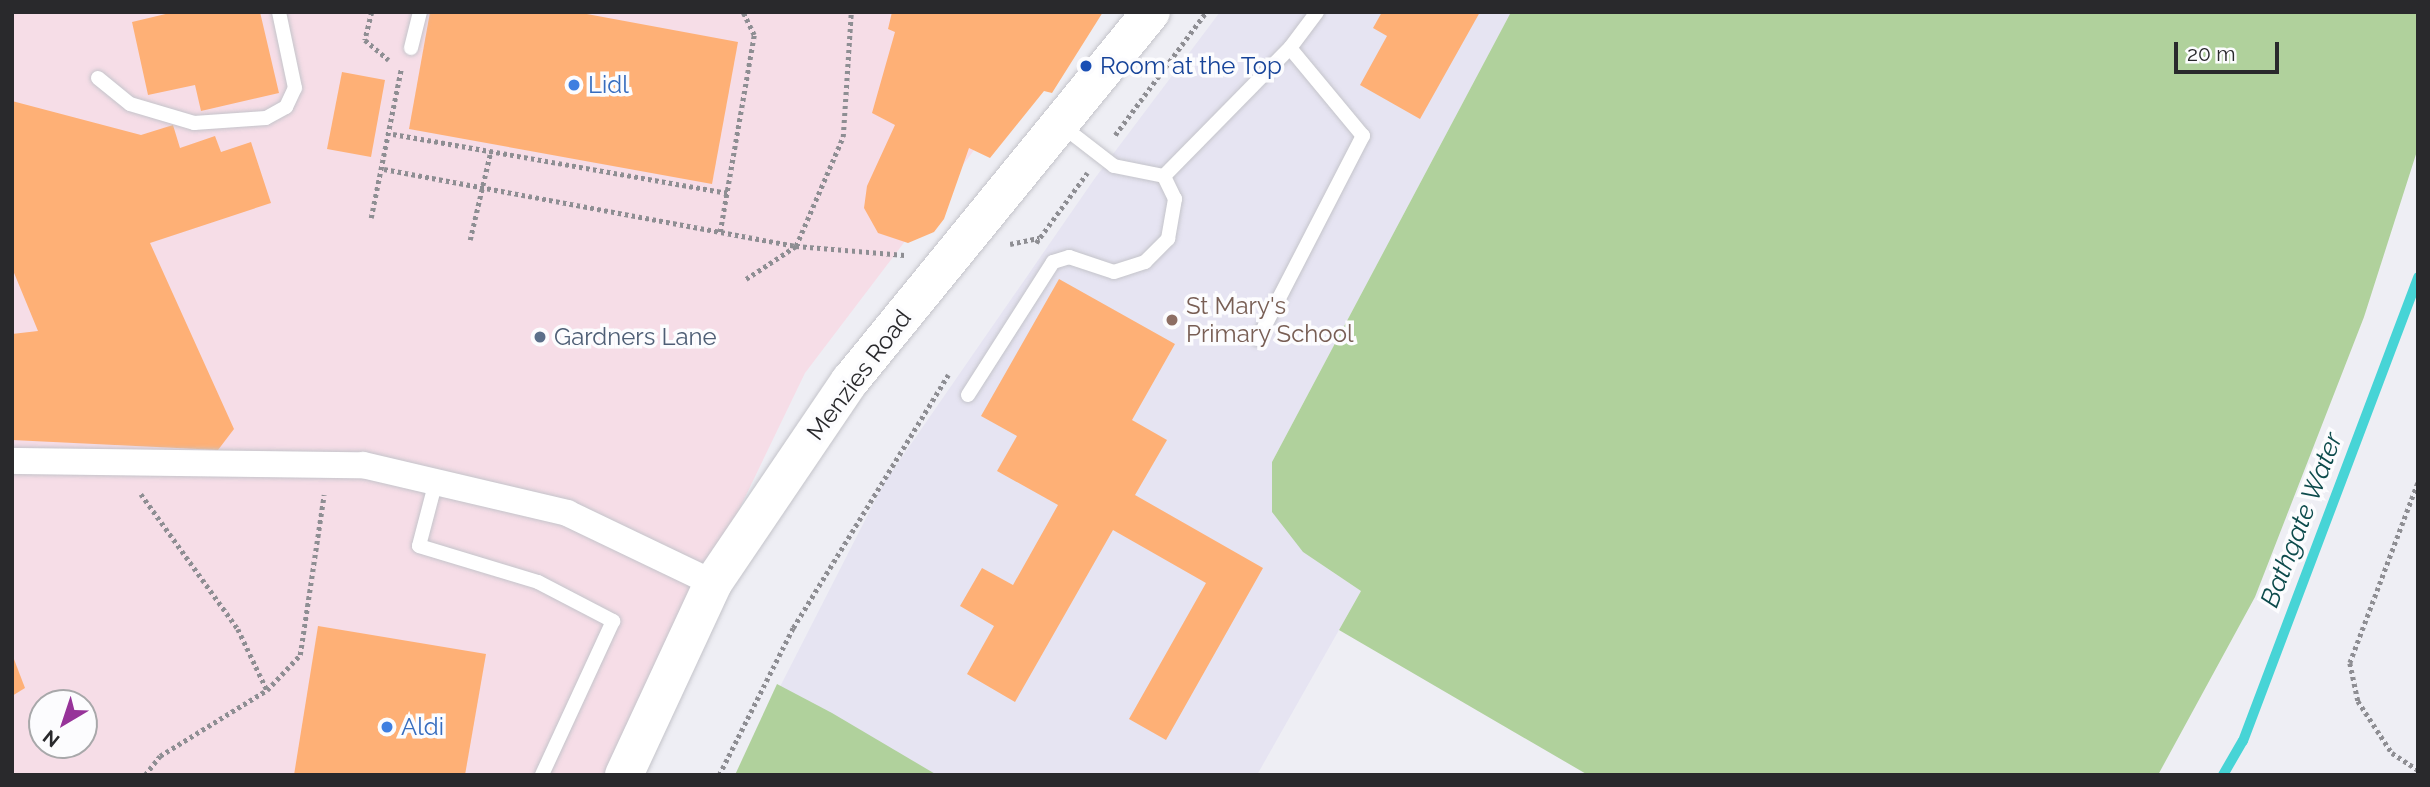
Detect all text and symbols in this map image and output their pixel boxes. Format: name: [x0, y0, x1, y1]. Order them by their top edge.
scale bar: [2178, 28, 2283, 72]
text: 20 m: [2187, 41, 2235, 66]
place label: Room at the Top: [1100, 52, 1282, 80]
marker: Room at the Top: [1078, 58, 1094, 74]
place label: Lidl: [588, 71, 629, 99]
marker: Lidl: [566, 77, 582, 93]
place label: St Mary's Primary School: [1186, 292, 1354, 348]
street label: Menzies Road: [801, 304, 917, 446]
marker: St Mary's Primary School: [1164, 312, 1180, 328]
place label: Gardners Lane: [554, 323, 717, 351]
marker: Gardners Lane: [532, 329, 548, 345]
water label: Bathgate Water: [2254, 428, 2350, 612]
north arrow: [28, 689, 98, 759]
place label: Aldi: [401, 713, 444, 741]
marker: Aldi: [379, 719, 395, 735]
text: N: [38, 726, 64, 752]

